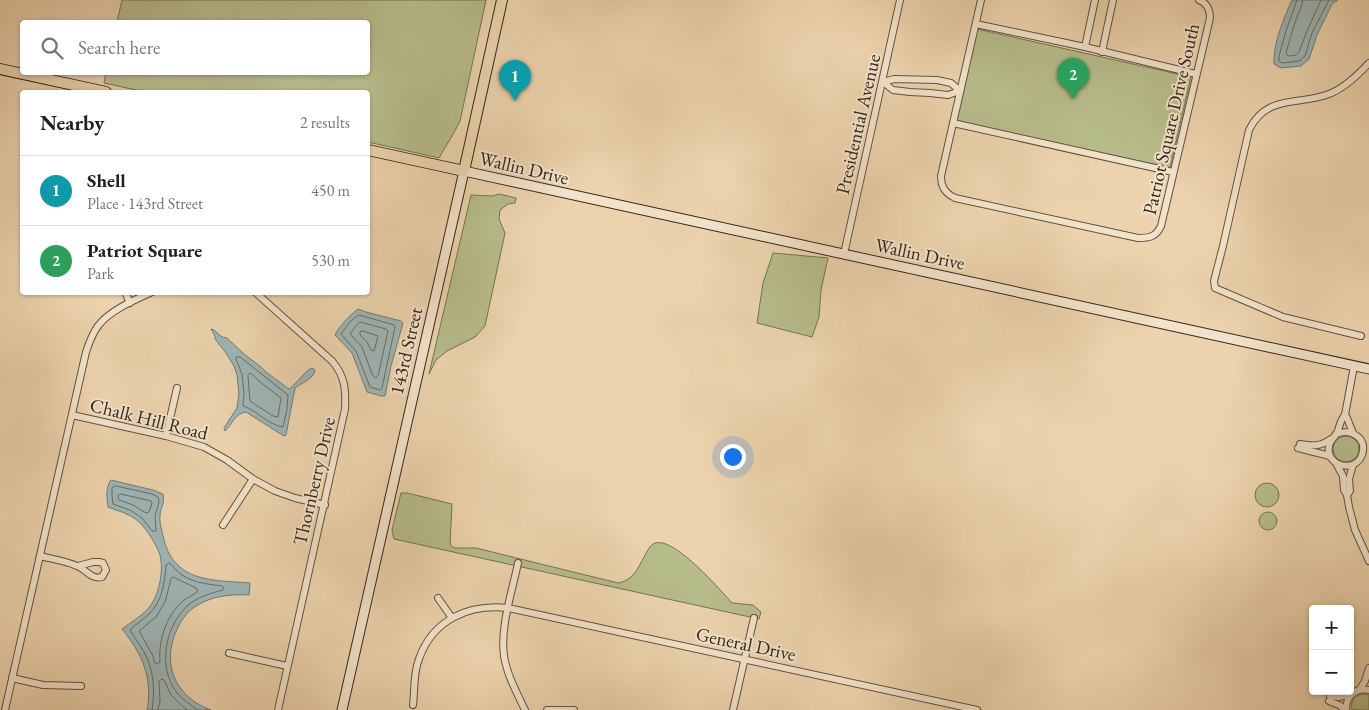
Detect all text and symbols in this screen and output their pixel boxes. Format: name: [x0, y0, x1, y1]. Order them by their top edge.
search box: [20, 20, 370, 75]
street label: Patriot Square Drive South: [1137, 21, 1205, 217]
icon: search: [38, 34, 66, 62]
text: Search here: [78, 35, 160, 60]
street label: Presidential Avenue: [830, 51, 886, 197]
pin: 2: [1057, 58, 1089, 99]
pin: 1: [499, 60, 531, 101]
text: Nearby: [40, 109, 104, 136]
text: 2 results: [300, 112, 350, 133]
street label: Wallin Drive: [477, 146, 571, 190]
text: Shell: [87, 168, 126, 193]
text: 1: [52, 180, 60, 201]
text: 450 m: [311, 180, 350, 201]
text: Place · 143rd Street: [87, 193, 203, 214]
street label: Wallin Drive: [873, 232, 967, 276]
text: Patriot Square: [87, 238, 202, 263]
text: 2: [52, 250, 60, 271]
text: 530 m: [311, 250, 350, 271]
text: Park: [87, 263, 114, 284]
street label: 143rd Street: [384, 305, 428, 397]
street label: Chalk Hill Road: [87, 392, 211, 446]
street label: Thornberry Drive: [287, 414, 341, 548]
your location: [720, 444, 746, 470]
map controls: [1309, 605, 1354, 695]
button: +: [1309, 605, 1354, 650]
street label: General Drive: [694, 621, 798, 667]
button: −: [1309, 650, 1354, 695]

